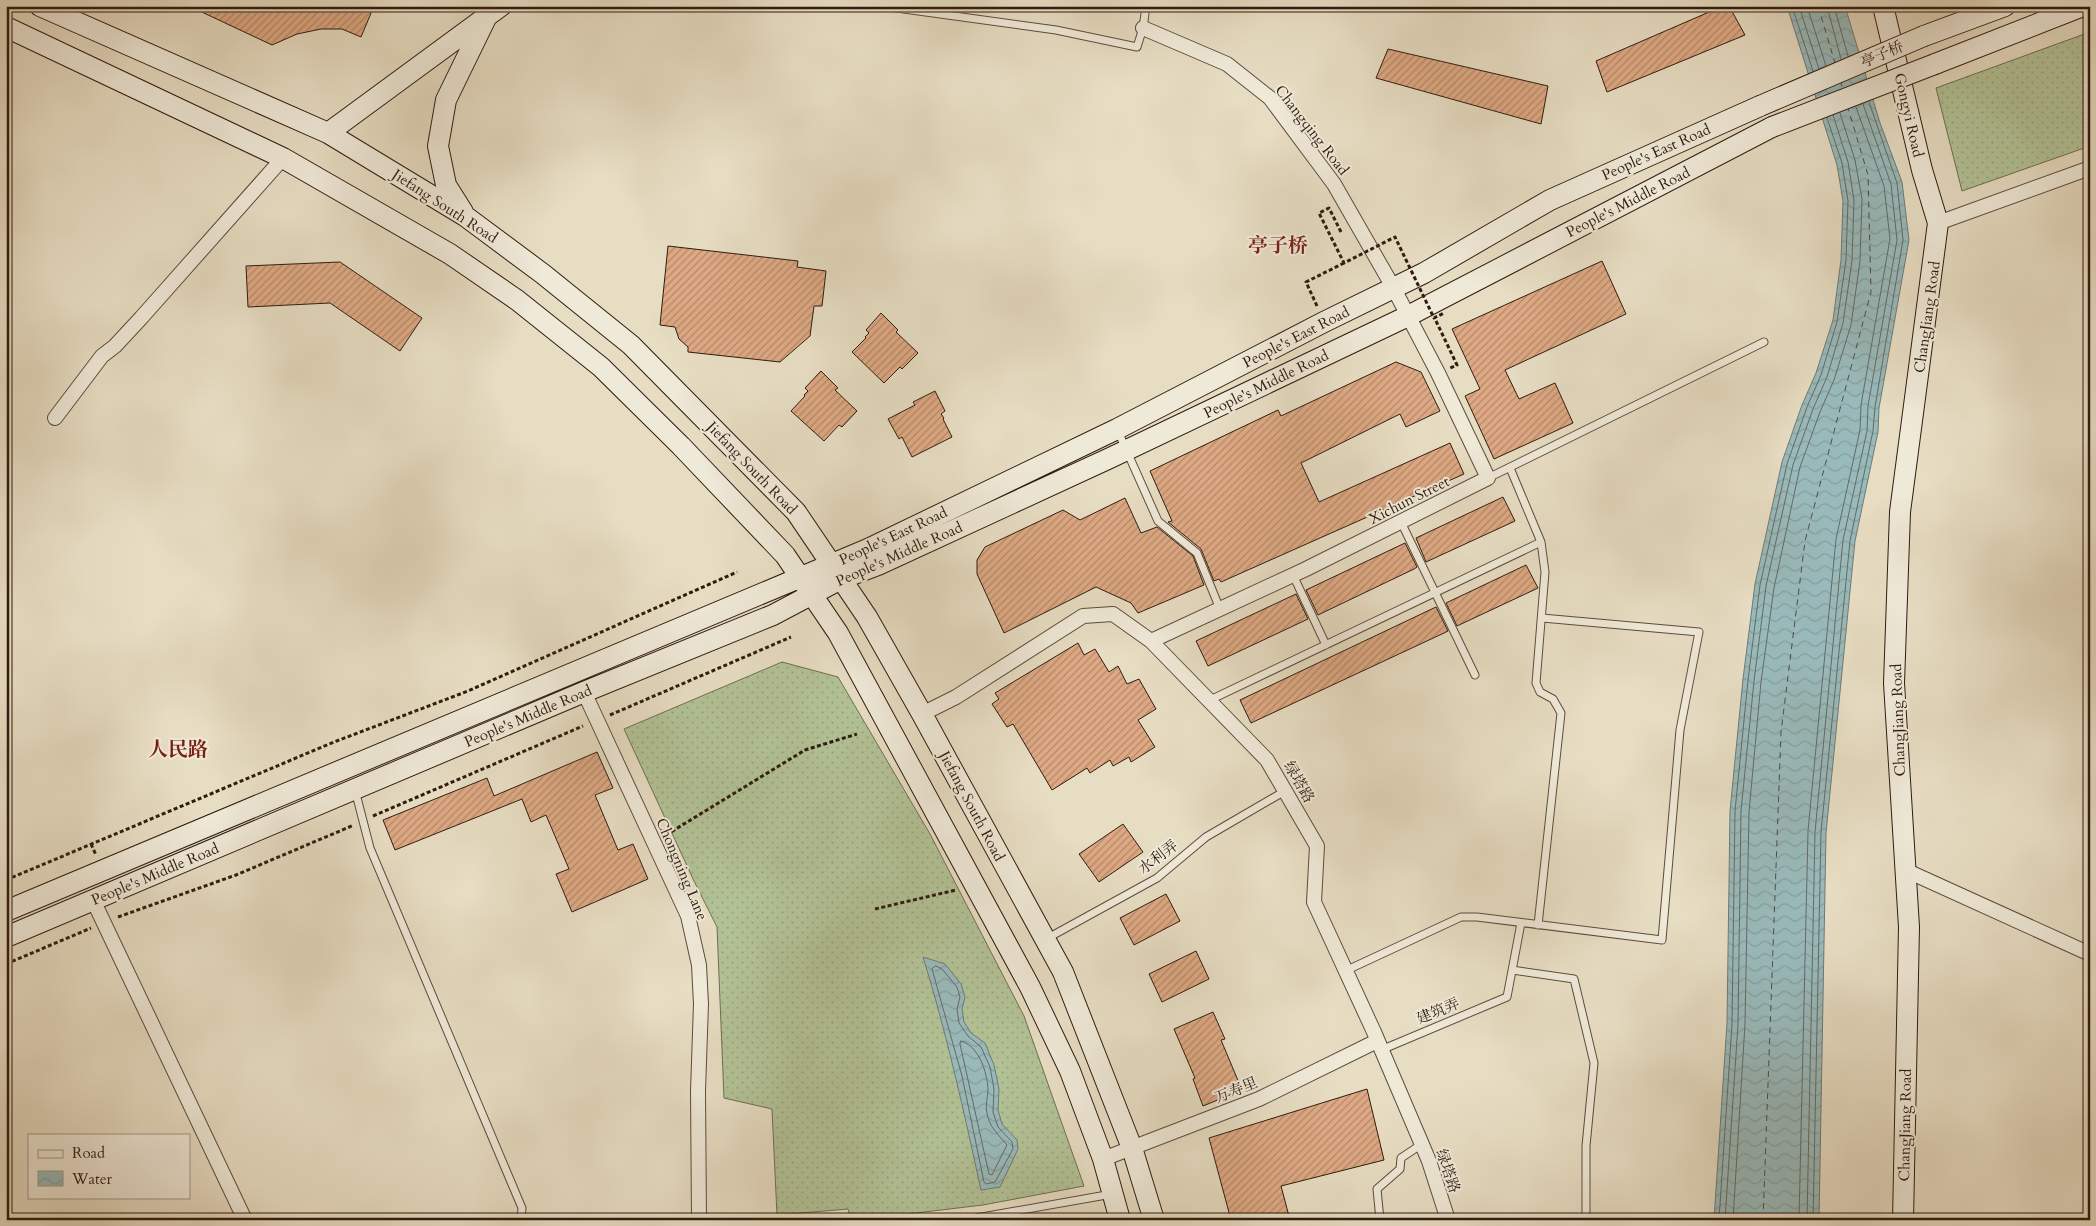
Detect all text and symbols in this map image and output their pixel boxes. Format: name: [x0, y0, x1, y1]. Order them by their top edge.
street label: 亭子桥: [1857, 36, 1907, 72]
street label: Gongyi Road: [1890, 71, 1928, 159]
street label: Changqing Road: [1270, 81, 1354, 179]
street label: People's East Road: [1598, 119, 1714, 185]
street label: People's Middle Road: [1563, 162, 1693, 242]
street label: Jiefang South Road: [387, 163, 502, 248]
district label: 亭子桥: [1248, 232, 1308, 259]
street label: ChangJiang Road: [1909, 260, 1945, 374]
street label: People's East Road: [1239, 301, 1353, 373]
street label: People's Middle Road: [1200, 345, 1332, 423]
street label: Jiefang South Road: [701, 416, 802, 519]
street label: Xichun Street: [1365, 471, 1453, 529]
street label: People's East Road: [836, 502, 950, 570]
street label: People's Middle Road: [832, 517, 966, 591]
street label: ChangJiang Road: [1886, 663, 1910, 777]
street label: People's Middle Road: [461, 680, 595, 752]
district label: 人民路: [148, 736, 208, 763]
street label: Jiefang South Road: [934, 746, 1009, 865]
street label: 绿塔路: [1279, 758, 1319, 806]
street label: Chongning Lane: [651, 815, 713, 923]
street label: 水利弄: [1134, 835, 1182, 879]
street label: People's Middle Road: [88, 838, 222, 910]
street label: 建筑弄: [1413, 993, 1463, 1029]
street label: ChangJiang Road: [1894, 1068, 1916, 1182]
street label: 万寿里: [1211, 1072, 1261, 1108]
legend: [28, 1134, 190, 1198]
text: Road: [72, 1143, 105, 1163]
street label: 绿塔路: [1431, 1146, 1465, 1196]
text: Water: [71, 1169, 113, 1189]

